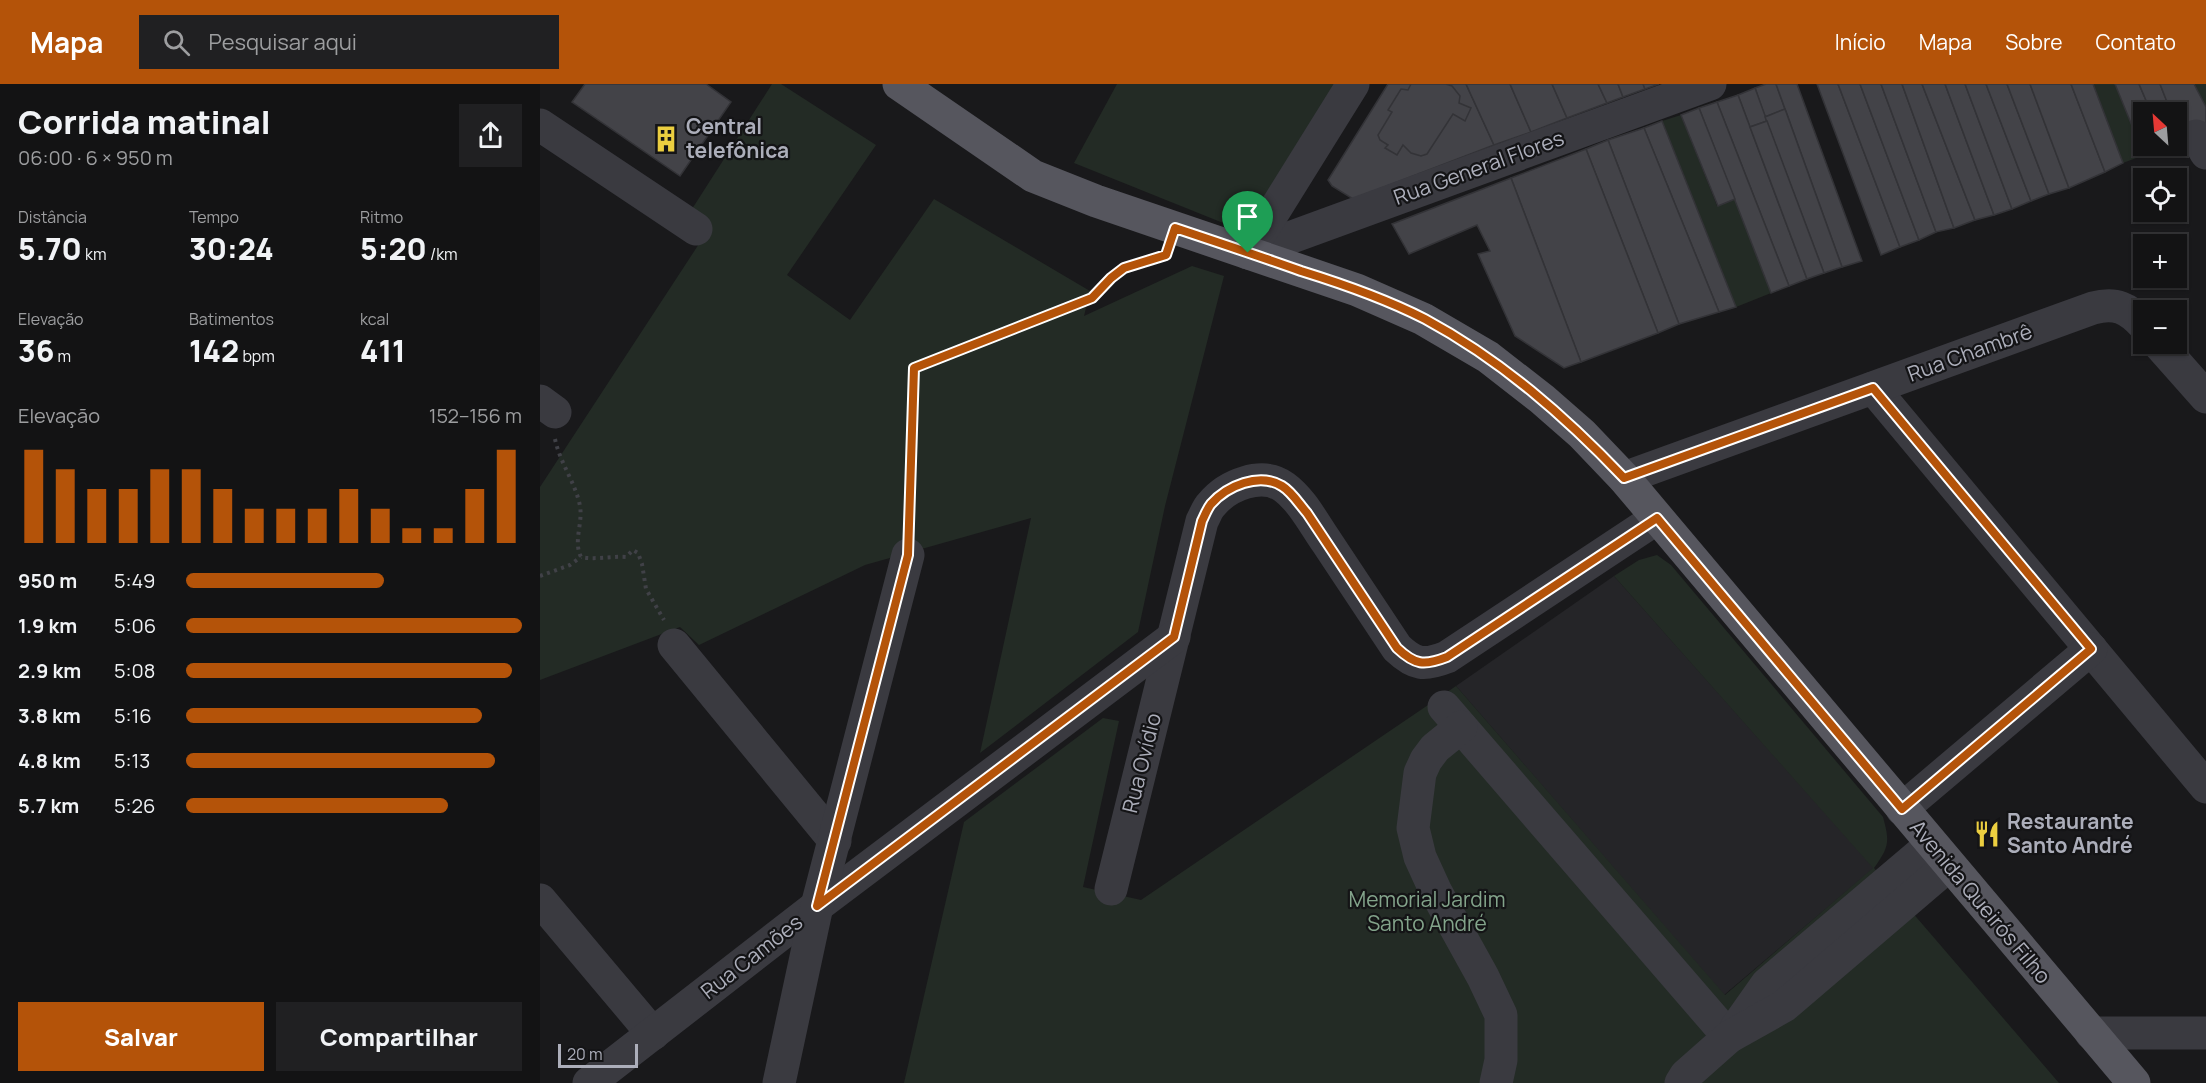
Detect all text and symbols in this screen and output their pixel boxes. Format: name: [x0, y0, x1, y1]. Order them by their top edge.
search box: [139, 15, 559, 69]
text: Mapa: [30, 23, 103, 61]
icon: search: [160, 26, 193, 59]
text: Pesquisar aqui: [208, 27, 357, 57]
text: Início: [1835, 28, 1886, 56]
text: Mapa: [1919, 28, 1972, 56]
text: Sobre: [2005, 28, 2063, 56]
text: Contato: [2096, 28, 2176, 56]
text: Corrida matinal: [18, 99, 271, 144]
north arrow: [2133, 102, 2187, 156]
map controls: [2133, 102, 2187, 354]
button: share: [459, 104, 522, 167]
place label: Central telefônica: [686, 112, 789, 164]
street label: Rua General Flores: [1390, 123, 1568, 211]
building icon: Central telefônica: [651, 124, 681, 154]
text: 06:00 · 6 × 950 m: [18, 144, 173, 171]
button: locate: [2133, 168, 2187, 222]
pin: [1222, 191, 1273, 253]
icon: arrive: [1231, 200, 1264, 233]
text: Distância: [18, 206, 87, 228]
text: Tempo: [189, 206, 239, 228]
text: Ritmo: [360, 206, 403, 228]
text: 5.70: [18, 228, 82, 269]
text: 30:24: [189, 228, 274, 269]
text: 5:20: [360, 228, 427, 269]
button: +: [2133, 234, 2187, 288]
text: km: [82, 243, 107, 265]
text: /km: [427, 243, 458, 265]
button: −: [2133, 300, 2187, 354]
text: Elevação: [18, 308, 84, 330]
text: Batimentos: [189, 308, 274, 330]
text: kcal: [360, 308, 389, 330]
street label: Rua Chambrê: [1903, 317, 2036, 388]
text: 36: [18, 330, 54, 371]
text: 142: [189, 330, 239, 371]
text: 411: [360, 330, 406, 371]
text: m: [54, 345, 71, 367]
text: bpm: [239, 345, 275, 367]
text: Elevação: [18, 402, 100, 429]
text: 152–156 m: [429, 402, 522, 429]
text: 950 m: [18, 567, 77, 594]
text: 5:49: [114, 567, 156, 594]
text: 1.9 km: [18, 612, 77, 639]
text: 5:06: [114, 612, 156, 639]
text: 2.9 km: [18, 657, 81, 684]
text: 5:08: [114, 657, 155, 684]
text: 3.8 km: [18, 702, 81, 729]
text: 5:16: [114, 702, 152, 729]
street label: Rua Ovídio: [1115, 710, 1167, 816]
text: 4.8 km: [18, 747, 81, 774]
text: 5:13: [114, 747, 150, 774]
text: 5.7 km: [18, 792, 79, 819]
text: 5:26: [114, 792, 155, 819]
place label: Restaurante Santo André: [2007, 807, 2134, 859]
street label: Avenida Queirós Filho: [1904, 814, 2058, 989]
restaurant icon: Restaurante Santo André: [1972, 819, 2002, 849]
park label: Memorial Jardim Santo André: [1349, 885, 1505, 937]
street label: Rua Camões: [695, 908, 808, 1005]
button: Salvar: [18, 1002, 264, 1071]
button: Compartilhar: [276, 1002, 522, 1071]
scale bar: [558, 1041, 638, 1068]
text: 20 m: [567, 1043, 603, 1065]

